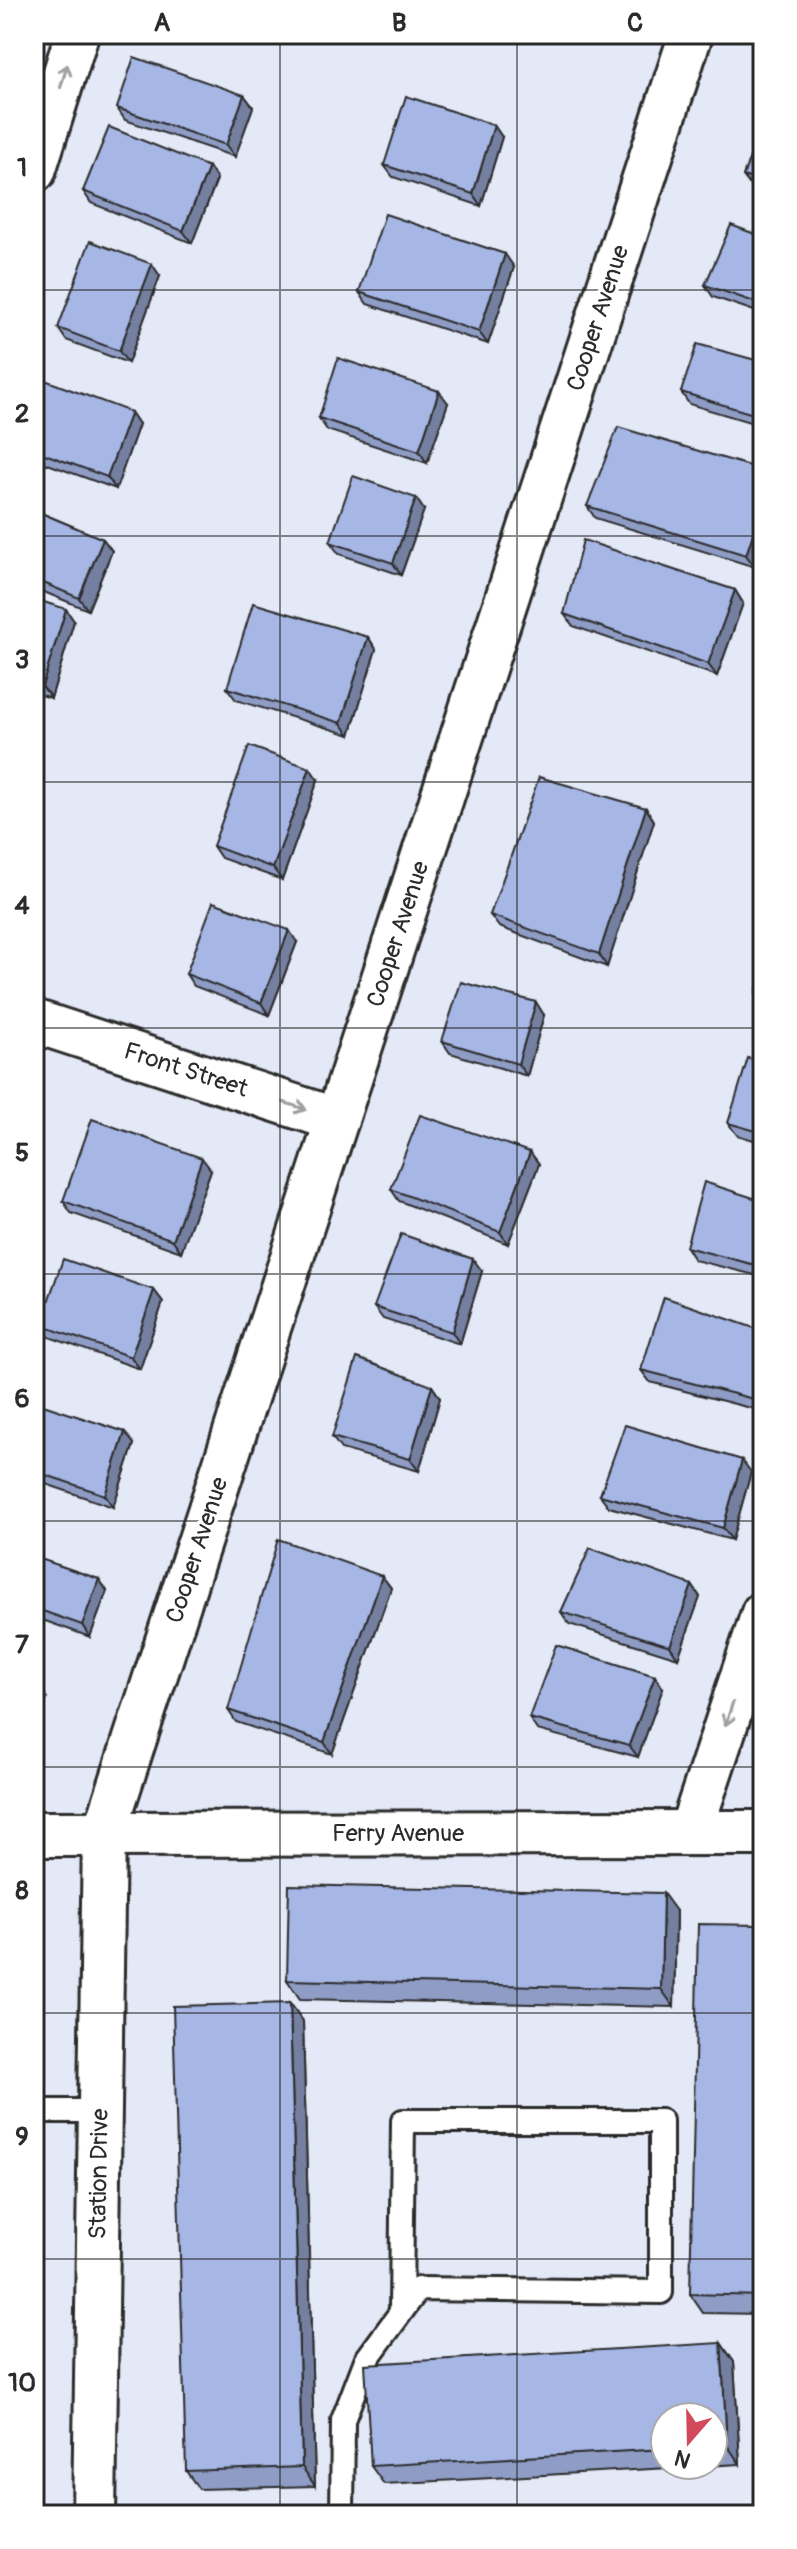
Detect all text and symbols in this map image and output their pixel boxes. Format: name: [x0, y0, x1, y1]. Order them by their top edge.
text: A: [154, 7, 171, 39]
text: B: [392, 7, 406, 39]
text: C: [627, 7, 643, 39]
one-way arrow: [58, 64, 72, 89]
text: 1: [17, 152, 27, 184]
street label: Cooper Avenue: [561, 241, 635, 395]
text: 2: [15, 398, 29, 430]
text: 3: [15, 644, 29, 676]
street label: Cooper Avenue: [361, 857, 435, 1011]
text: 4: [14, 890, 30, 922]
street label: Front Street: [120, 1036, 252, 1104]
one-way arrow: [282, 1099, 307, 1114]
text: 5: [15, 1137, 29, 1169]
text: 6: [14, 1383, 30, 1415]
street label: Cooper Avenue: [160, 1473, 234, 1627]
text: 7: [15, 1629, 29, 1661]
one-way arrow: [721, 1701, 736, 1726]
street label: Ferry Avenue: [332, 1819, 464, 1848]
text: 8: [15, 1875, 29, 1907]
street label: Station Drive: [83, 2108, 115, 2240]
text: 9: [15, 2121, 29, 2153]
text: 10: [8, 2367, 36, 2399]
north arrow: [649, 2401, 729, 2481]
text: N: [671, 2443, 694, 2475]

